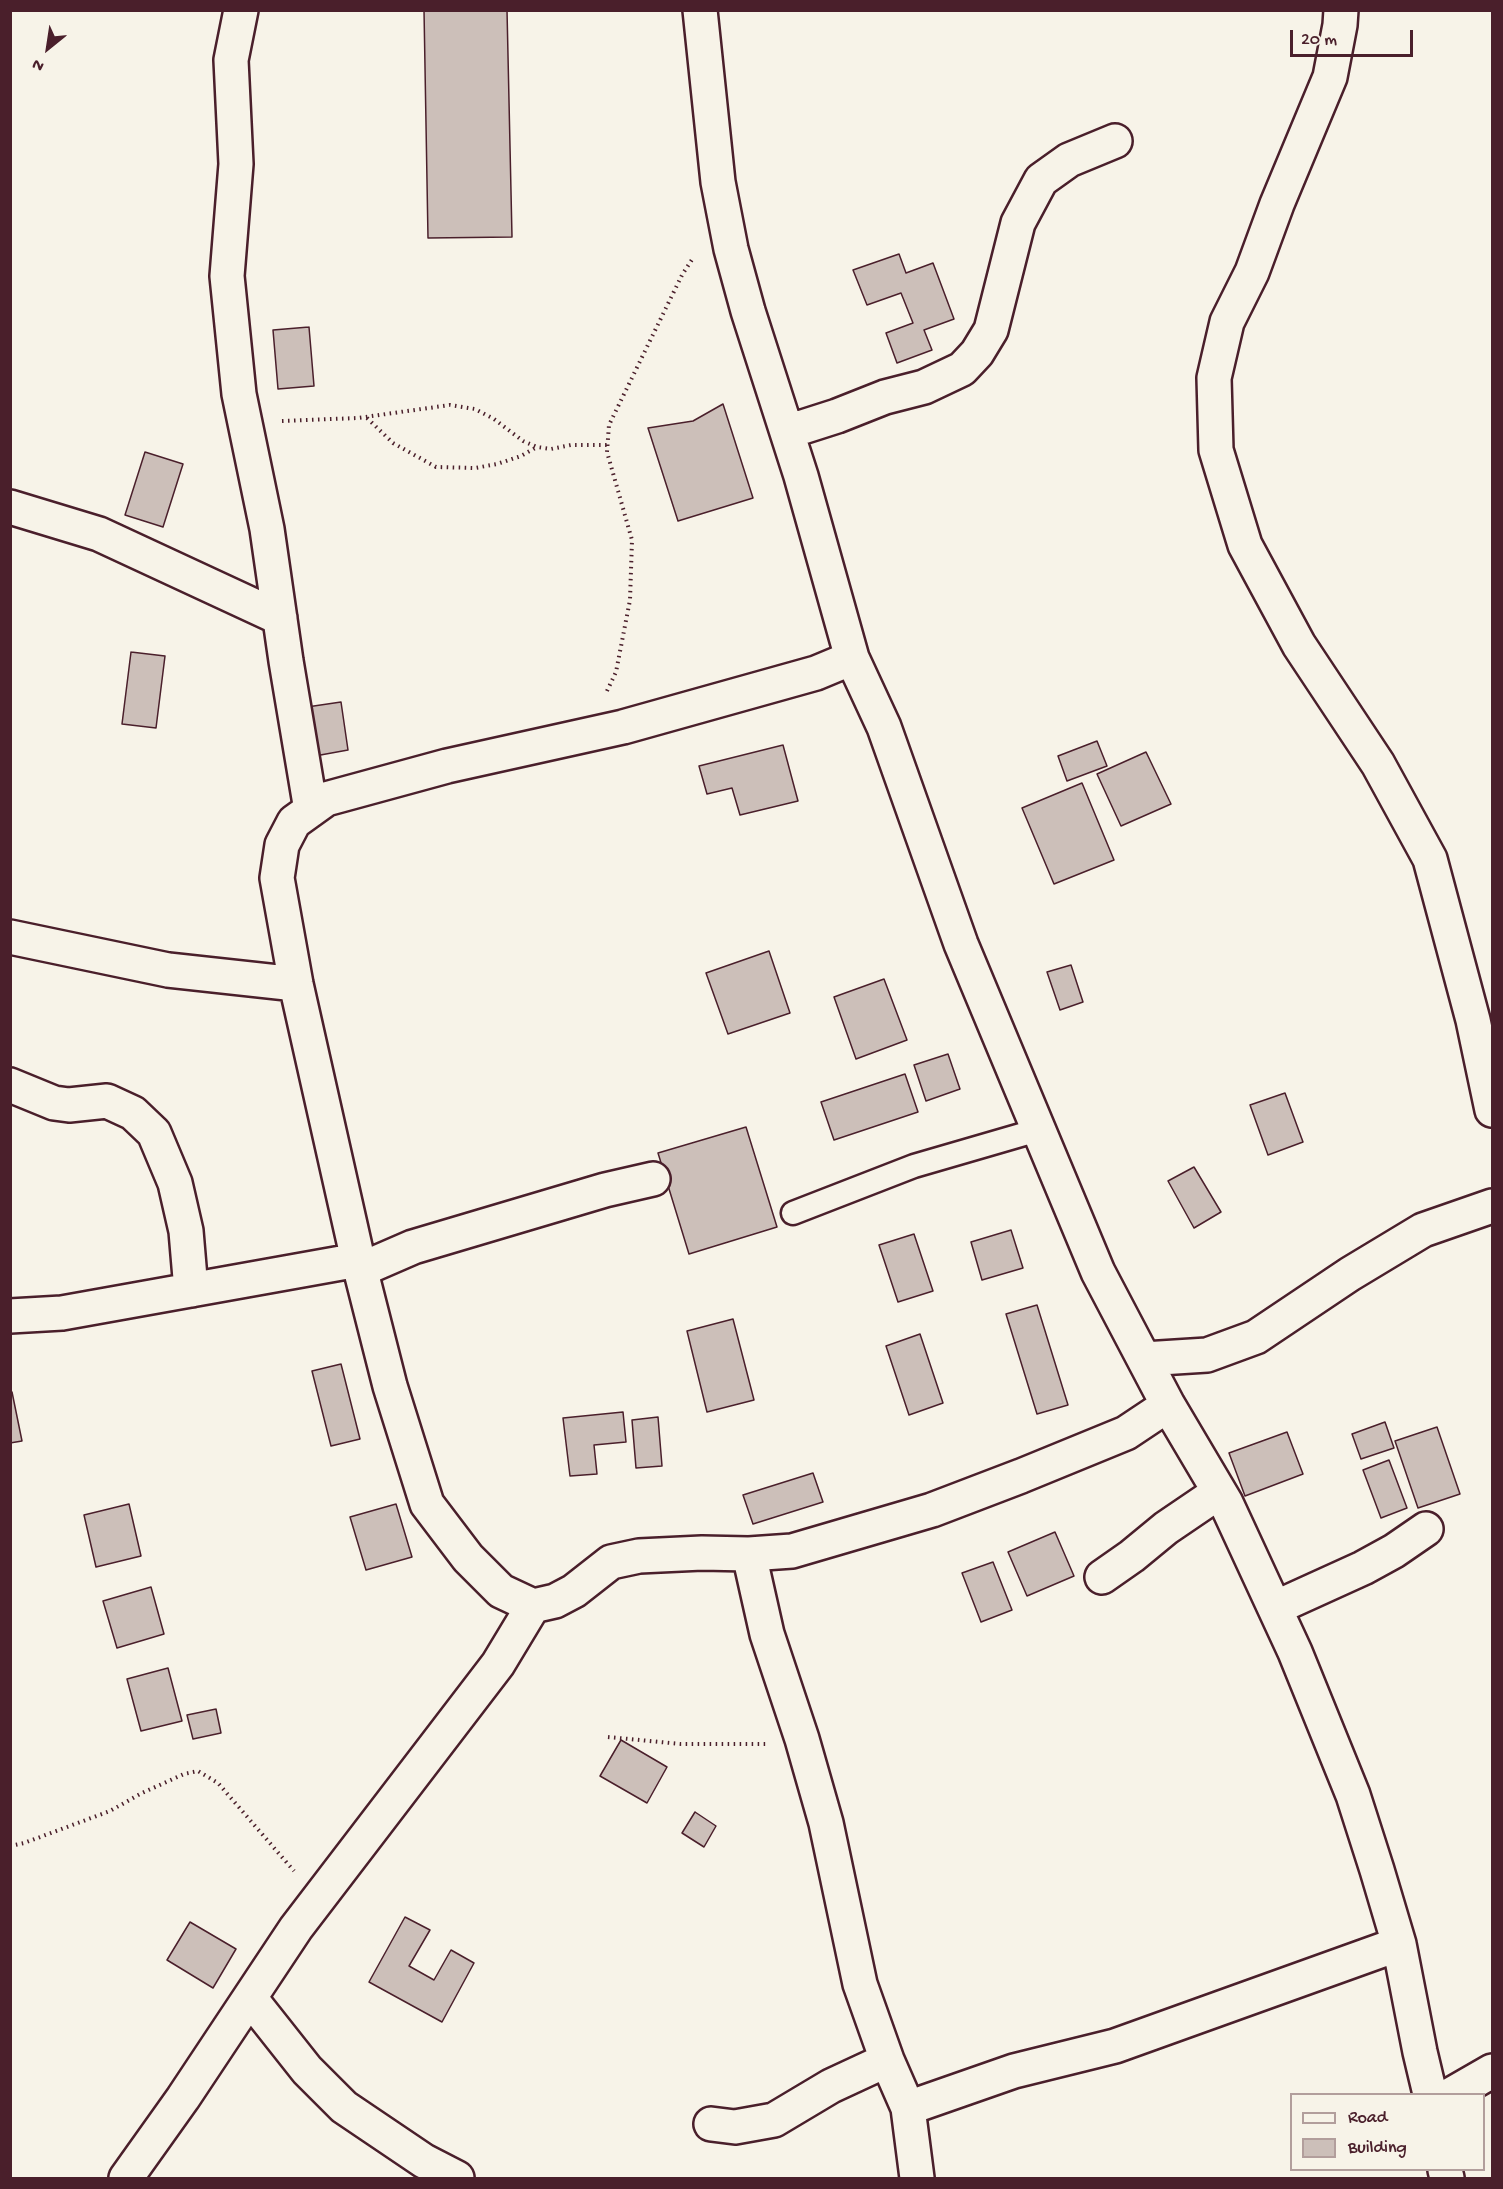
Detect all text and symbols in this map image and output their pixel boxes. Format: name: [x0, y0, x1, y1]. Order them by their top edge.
north arrow: [18, 18, 78, 78]
scale bar: [1293, 18, 1416, 56]
text: 20 m: [1301, 30, 1337, 51]
text: N: [29, 53, 48, 75]
legend: [1290, 2093, 1485, 2171]
text: Road: [1348, 2108, 1387, 2129]
text: Building: [1348, 2138, 1407, 2159]

